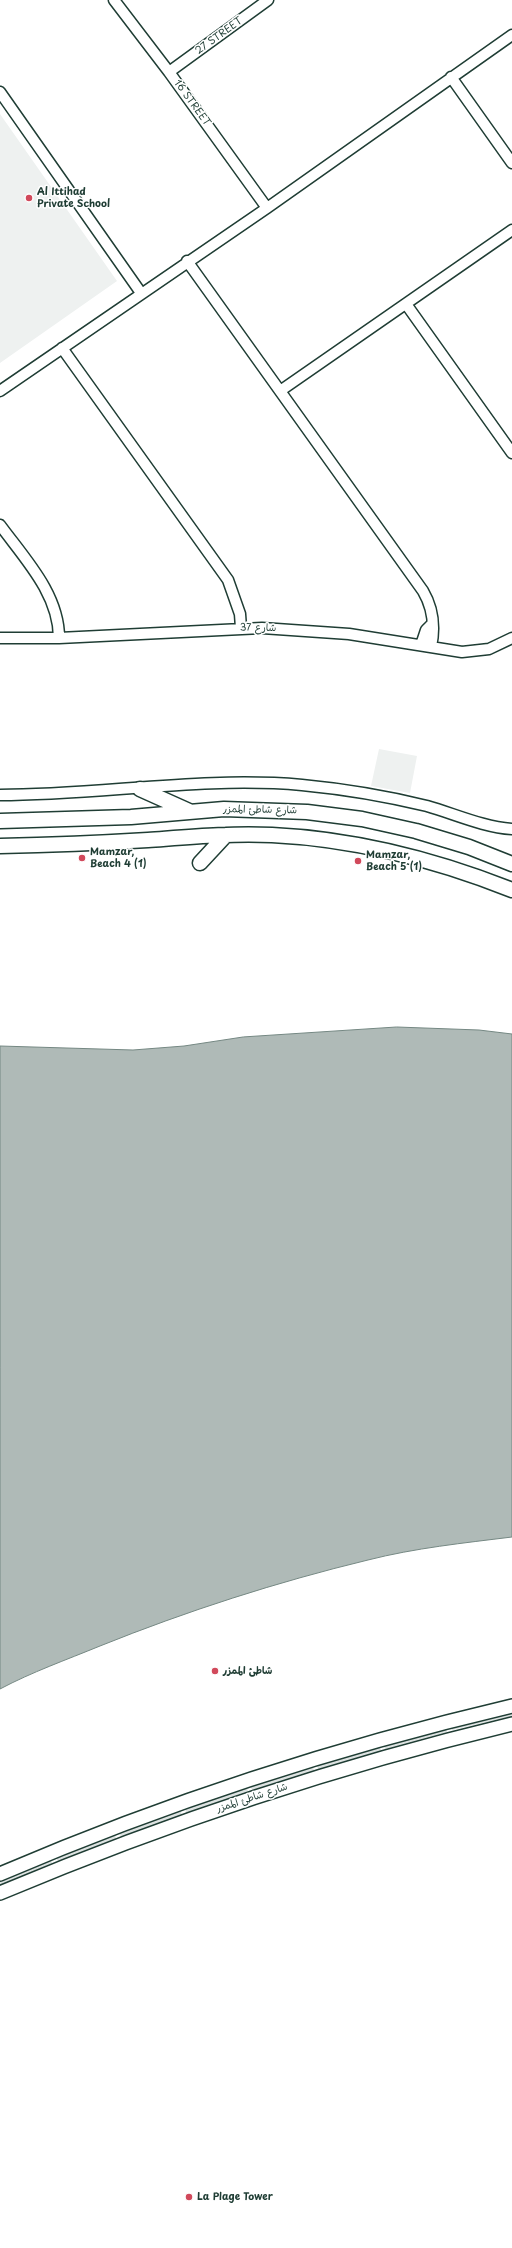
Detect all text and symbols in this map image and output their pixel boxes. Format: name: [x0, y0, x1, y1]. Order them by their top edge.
street label: 27 STREET: [193, 15, 245, 57]
street label: 16 STREET: [171, 78, 213, 128]
place label: Al Ittihad Private School: [37, 186, 110, 210]
marker: Al Ittihad Private School: [24, 193, 34, 203]
street label: شارع 37: [240, 622, 276, 634]
street label: شارع شاطئ الممزر: [223, 803, 297, 817]
place label: Mamzar, Beach 4 (1): [90, 846, 146, 870]
place label: Mamzar, Beach 5 (1): [366, 849, 422, 872]
marker: Mamzar, Beach 4 (1): [77, 853, 87, 863]
marker: Mamzar, Beach 5 (1): [353, 856, 363, 866]
place label: شاطئ الممزر: [223, 1665, 272, 1677]
marker: شاطئ الممزر: [210, 1666, 220, 1676]
street label: شارع شاطئ الممزر: [215, 1781, 289, 1815]
place label: La Plage Tower: [197, 2191, 273, 2203]
marker: La Plage Tower: [184, 2192, 194, 2202]

